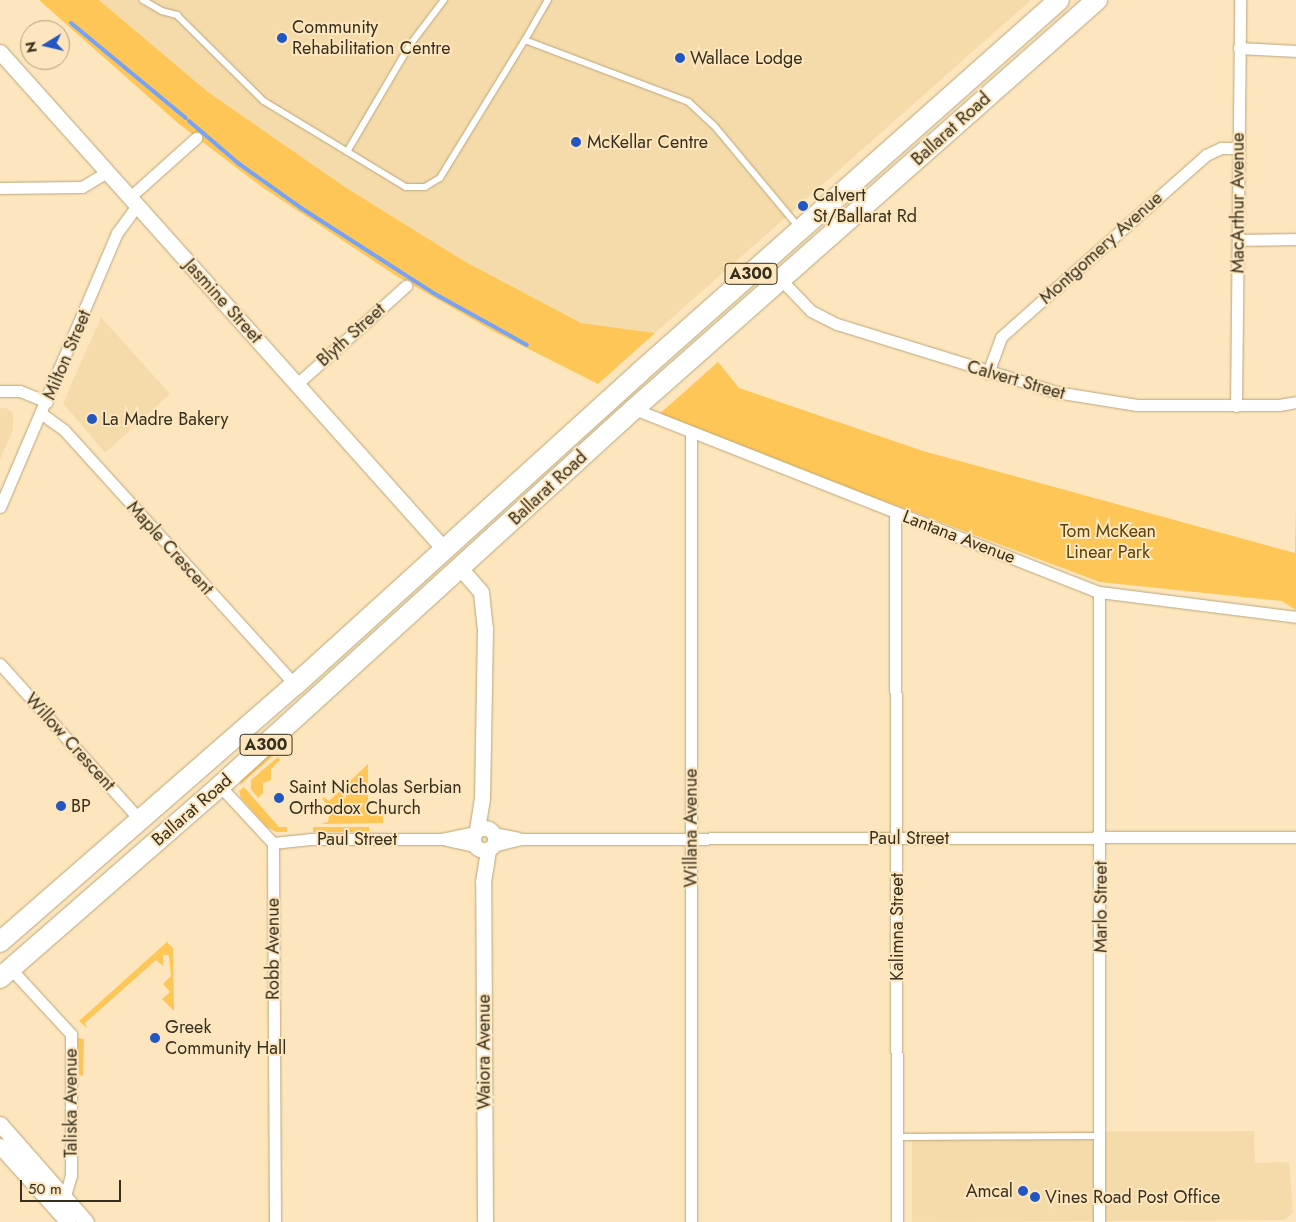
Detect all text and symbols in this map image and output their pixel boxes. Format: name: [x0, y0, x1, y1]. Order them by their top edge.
place label: Community Rehabilitation Centre: [292, 17, 450, 59]
north arrow: [20, 20, 70, 70]
marker: Community Rehabilitation Centre: [276, 32, 288, 44]
text: N: [20, 40, 42, 54]
place label: Wallace Lodge: [690, 47, 803, 69]
marker: Wallace Lodge: [674, 52, 686, 64]
street label: Ballarat Road: [907, 88, 995, 170]
place label: McKellar Centre: [587, 131, 708, 153]
street label: MacArthur Avenue: [1227, 133, 1249, 273]
marker: McKellar Centre: [569, 135, 583, 149]
place label: Calvert St/Ballarat Rd: [813, 185, 917, 228]
street label: Montgomery Avenue: [1035, 187, 1167, 309]
marker: Calvert St/Ballarat Rd: [797, 200, 809, 212]
street label: Jasmine Street: [180, 254, 266, 348]
road number: A300: [724, 260, 778, 288]
street label: Blyth Street: [312, 299, 390, 371]
street label: Milton Street: [38, 307, 96, 403]
street label: Calvert Street: [965, 356, 1067, 404]
place label: La Madre Bakery: [102, 408, 228, 430]
marker: La Madre Bakery: [86, 413, 98, 425]
street label: Ballarat Road: [504, 446, 592, 530]
street label: Maple Crescent: [122, 497, 218, 599]
street label: Lantana Avenue: [900, 506, 1018, 568]
park label: Tom McKean Linear Park: [1060, 521, 1156, 564]
street label: Willow Crescent: [20, 689, 120, 795]
road number: A300: [238, 732, 294, 758]
street label: Willana Avenue: [680, 768, 702, 888]
street label: Ballarat Road: [148, 769, 236, 851]
place label: Saint Nicholas Serbian Orthodox Church: [289, 777, 462, 820]
marker: Saint Nicholas Serbian Orthodox Church: [273, 792, 285, 804]
place label: BP: [71, 795, 91, 817]
marker: BP: [55, 800, 67, 812]
street label: Paul Street: [869, 827, 949, 849]
street label: Paul Street: [317, 828, 397, 850]
street label: Marlo Street: [1090, 861, 1112, 953]
street label: Kalimna Street: [886, 873, 908, 981]
street label: Robb Avenue: [262, 898, 284, 1000]
street label: Waiora Avenue: [473, 994, 495, 1110]
place label: Greek Community Hall: [165, 1017, 286, 1060]
marker: Greek Community Hall: [149, 1032, 161, 1044]
street label: Taliska Avenue: [60, 1048, 82, 1158]
scale bar: [22, 1170, 124, 1202]
text: 50 m: [28, 1178, 62, 1200]
place label: Amcal: [966, 1180, 1013, 1202]
marker: Amcal: [1017, 1185, 1029, 1197]
place label: Vines Road Post Office: [1045, 1186, 1220, 1208]
marker: Vines Road Post Office: [1029, 1191, 1041, 1203]

